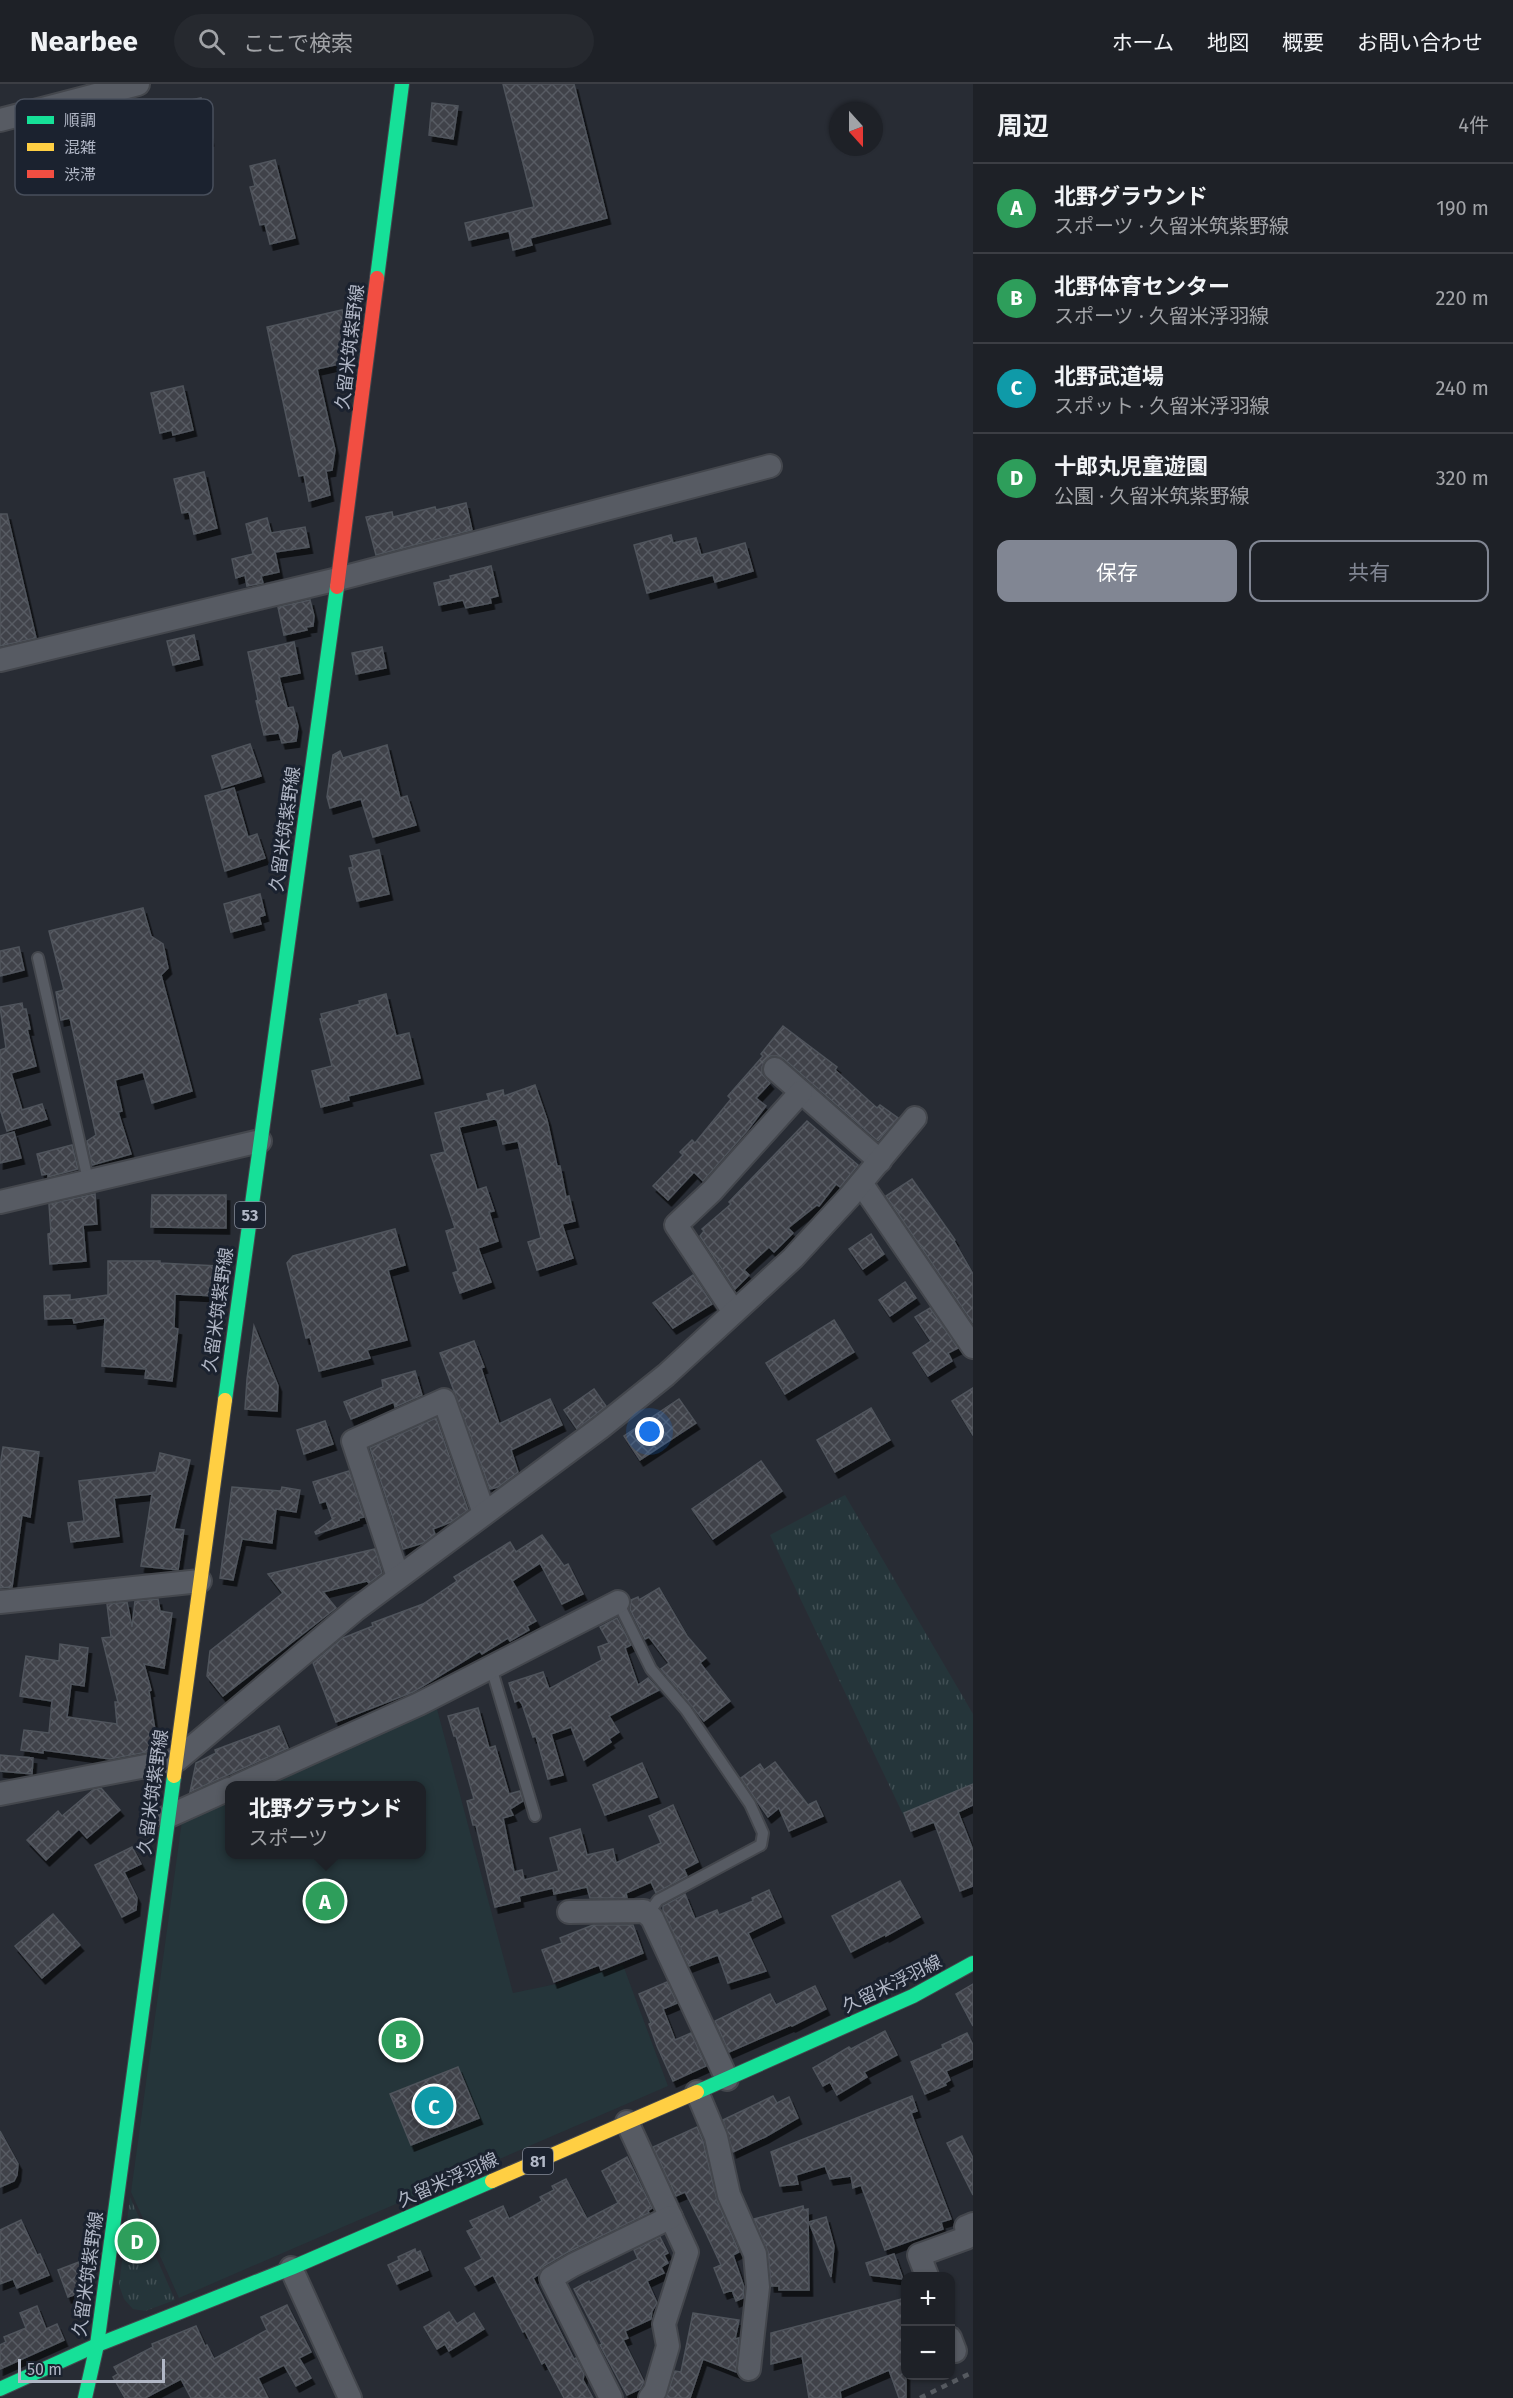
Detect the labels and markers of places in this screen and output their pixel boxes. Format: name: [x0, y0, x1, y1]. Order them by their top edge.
pin: A: [306, 1878, 344, 1924]
pin: B: [382, 2018, 420, 2062]
pin: C: [414, 2084, 454, 2128]
pin: D: [118, 2218, 156, 2264]

